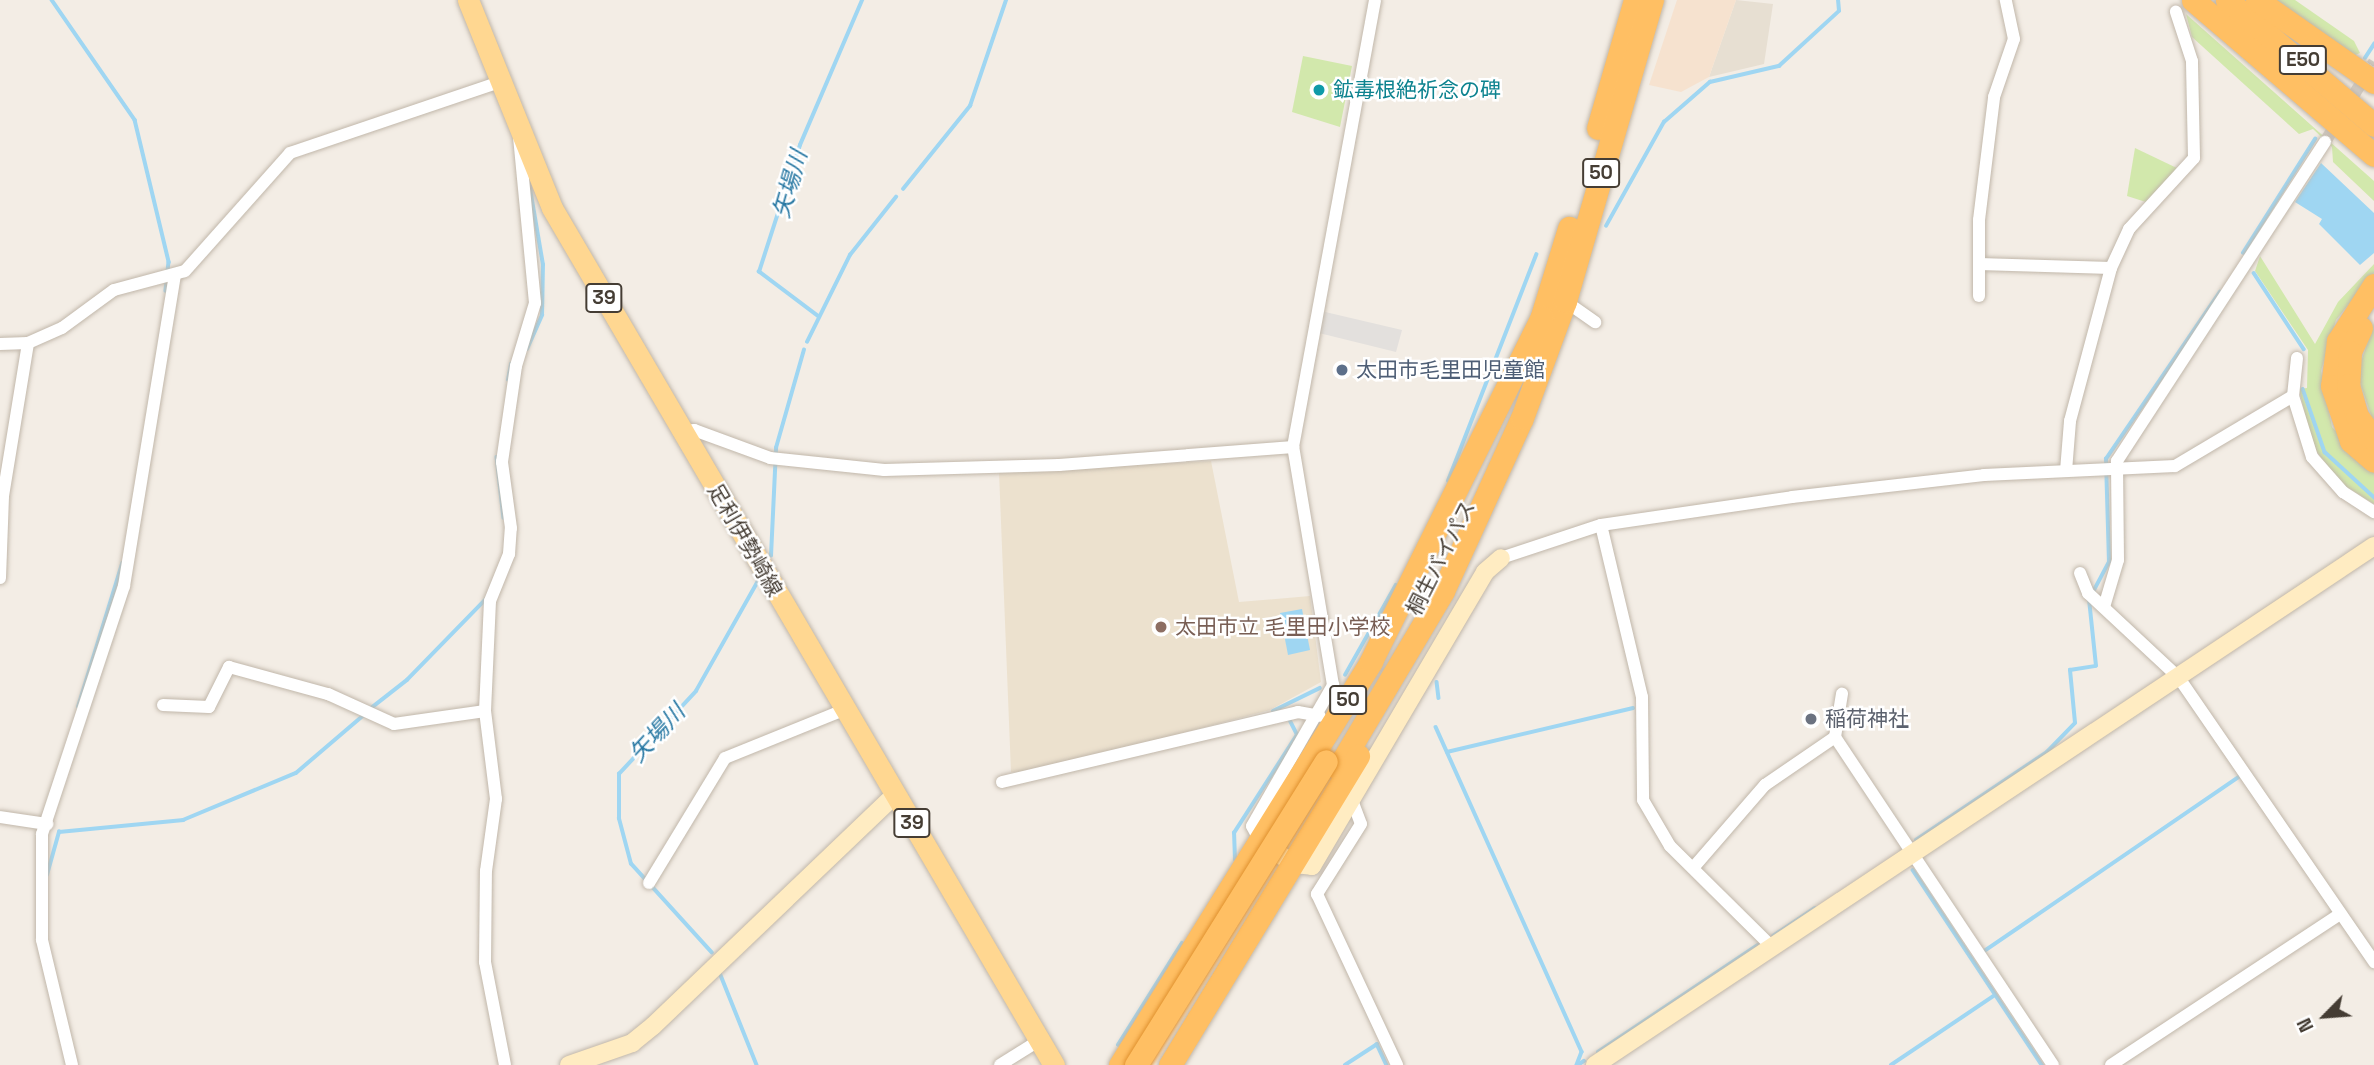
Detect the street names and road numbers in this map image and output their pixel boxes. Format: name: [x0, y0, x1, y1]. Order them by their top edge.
road number: E50: [2278, 44, 2328, 76]
road number: 50: [1582, 158, 1620, 188]
road number: 39: [585, 282, 623, 314]
street label: 足利伊勢崎線: [703, 479, 787, 601]
street label: 桐生バイパス: [1401, 496, 1481, 620]
road number: 50: [1329, 684, 1367, 716]
road number: 39: [893, 808, 931, 838]

